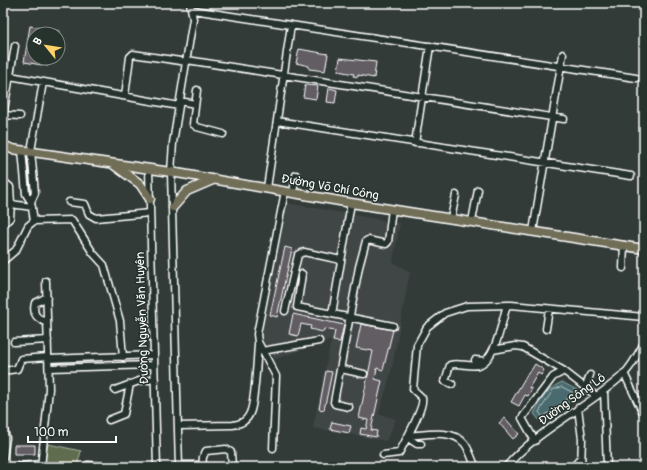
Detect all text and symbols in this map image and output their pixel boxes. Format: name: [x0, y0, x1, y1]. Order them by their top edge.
north arrow: [26, 26, 66, 66]
text: B: [31, 35, 45, 47]
street label: Đường Võ Chí Công: [280, 172, 380, 203]
street label: Đường Nguyễn Văn Huyên: [132, 251, 152, 384]
street label: Đường Sông Lô: [536, 370, 609, 429]
scale bar: [28, 418, 116, 444]
text: 100 m: [34, 425, 69, 440]

